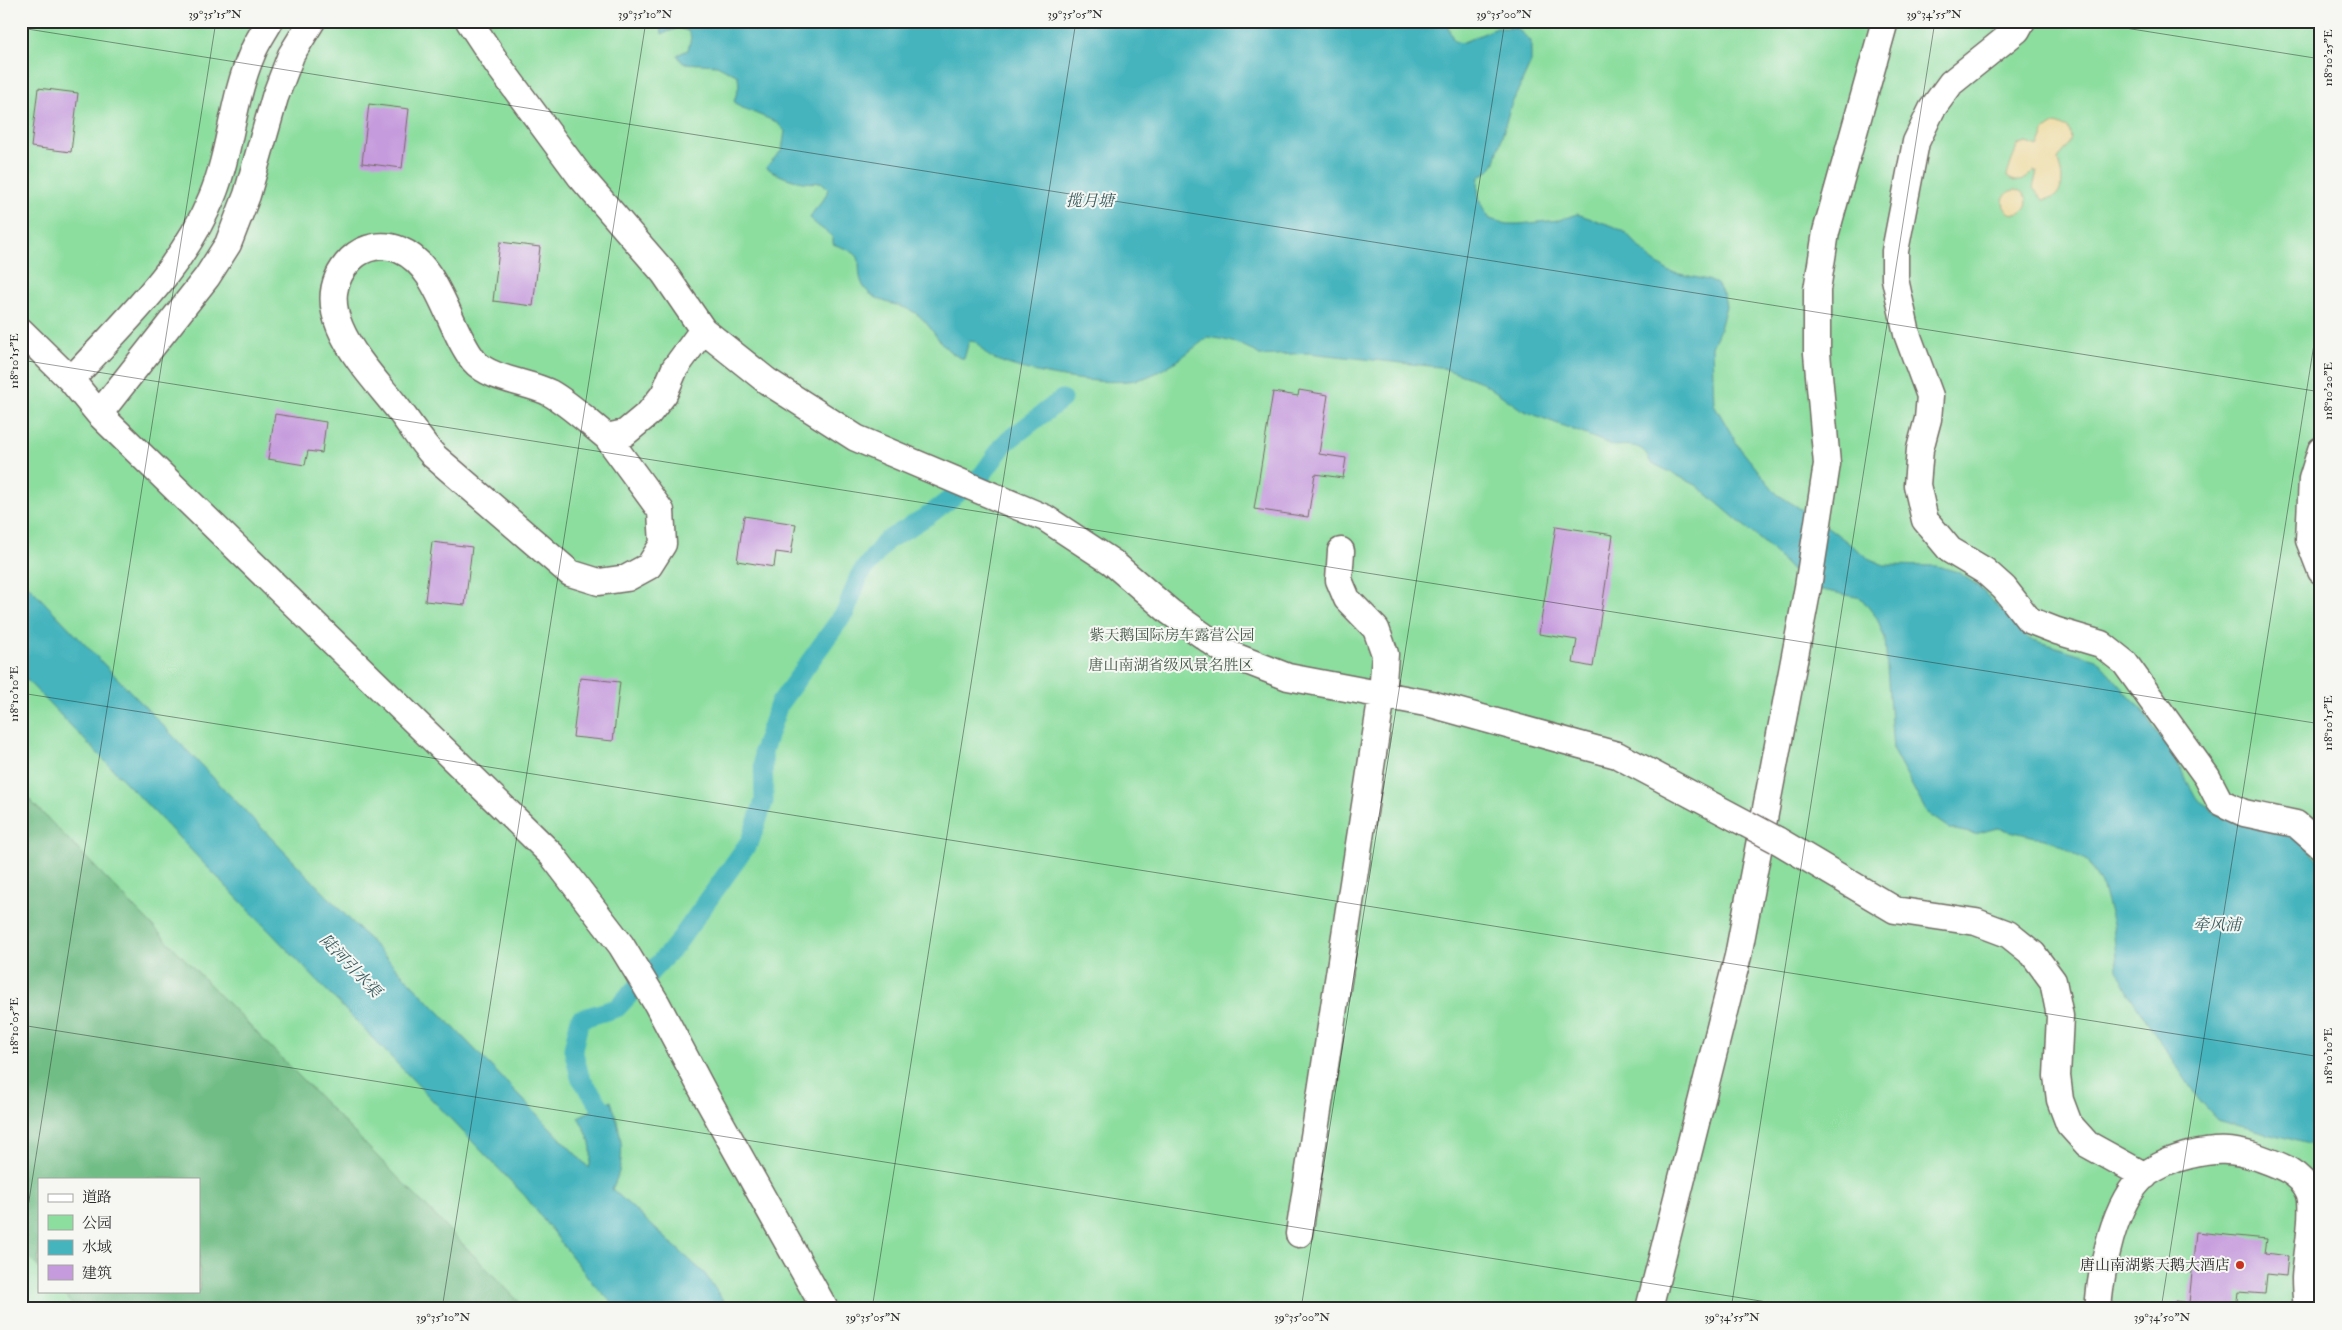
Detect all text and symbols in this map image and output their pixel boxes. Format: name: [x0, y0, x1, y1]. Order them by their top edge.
text: 39°35'15"N: [188, 7, 242, 22]
text: 39°35'10"N: [618, 7, 672, 22]
text: 39°35'05"N: [1047, 7, 1103, 22]
text: 39°35'00"N: [1476, 7, 1532, 22]
text: 39°34'55"N: [1906, 7, 1962, 22]
text: 118°10'25"E: [2321, 29, 2336, 87]
water label: 揽月塘: [1066, 191, 1117, 211]
text: 118°10'15"E: [7, 333, 22, 389]
text: 118°10'20"E: [2321, 362, 2336, 420]
park label: 紫天鹅国际房车露营公园: [1089, 626, 1255, 645]
park label: 唐山南湖省级风景名胜区: [1088, 656, 1254, 675]
text: 118°10'10"E: [7, 666, 22, 722]
text: 118°10'15"E: [2321, 695, 2336, 751]
water label: 牵风浦: [2193, 915, 2244, 935]
water label: 陡河引水渠: [315, 930, 387, 1003]
text: 118°10'05"E: [7, 997, 22, 1055]
text: 118°10'10"E: [2321, 1028, 2336, 1084]
legend: [38, 1178, 200, 1292]
text: 道路: [82, 1188, 112, 1207]
text: 公园: [82, 1214, 112, 1233]
text: 水域: [82, 1238, 112, 1257]
place label: 唐山南湖紫天鹅大酒店: [2080, 1256, 2230, 1275]
marker: 唐山南湖紫天鹅大酒店: [2234, 1259, 2246, 1271]
text: 建筑: [82, 1264, 112, 1283]
text: 39°35'10"N: [416, 1310, 470, 1325]
text: 39°35'05"N: [845, 1310, 901, 1325]
text: 39°35'00"N: [1274, 1310, 1330, 1325]
text: 39°34'55"N: [1704, 1310, 1760, 1325]
text: 39°34'50"N: [2134, 1310, 2190, 1325]

